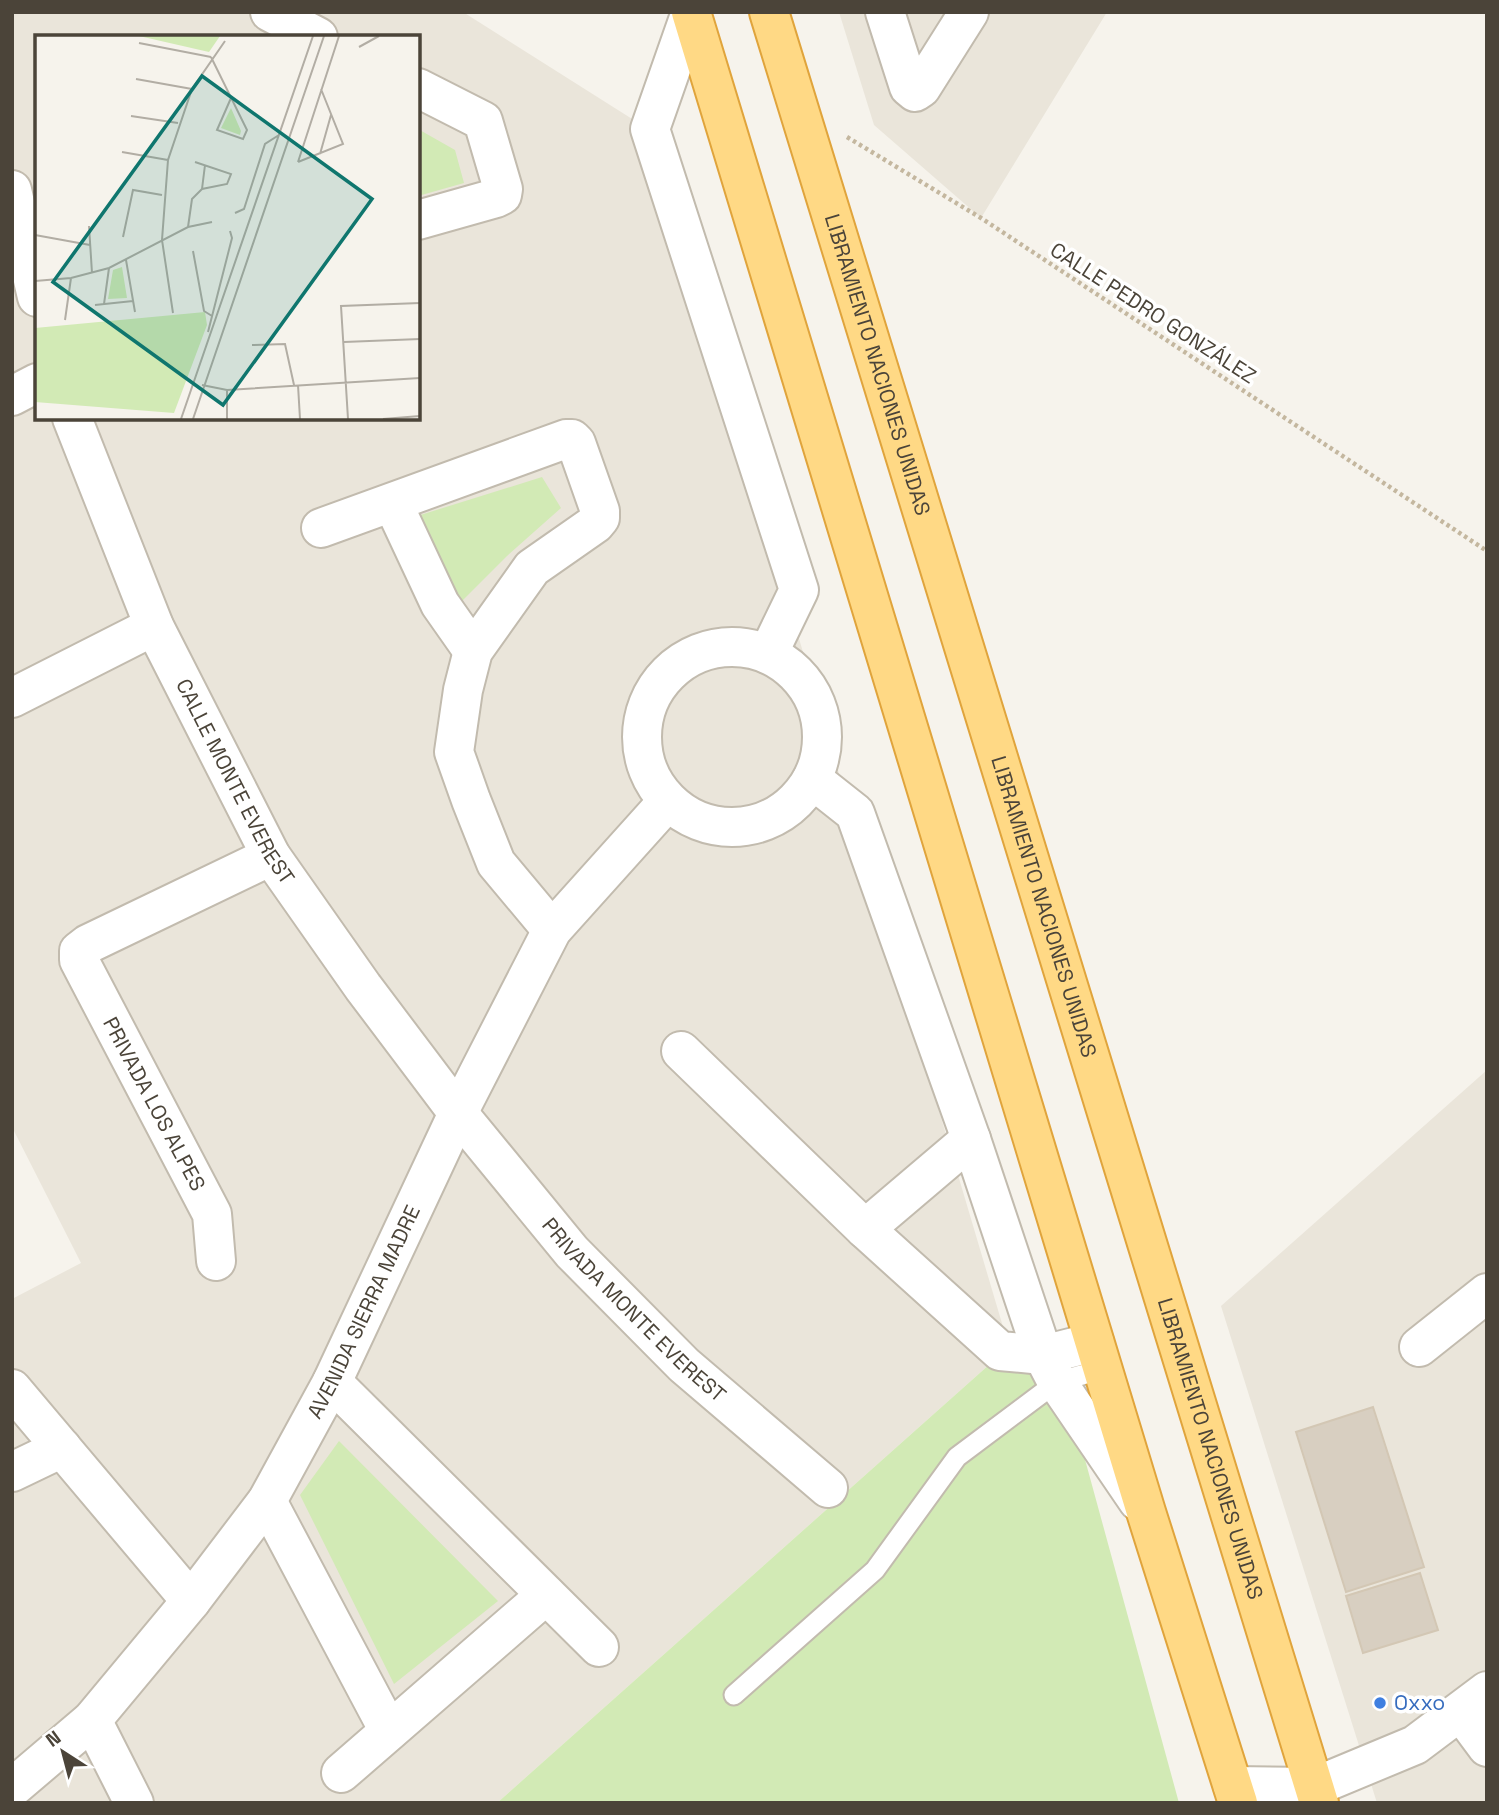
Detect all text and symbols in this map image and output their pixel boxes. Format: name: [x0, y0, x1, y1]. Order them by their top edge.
inset map: [35, 35, 420, 420]
street label: LIBRAMIENTO NACIONES UNIDAS: [819, 211, 937, 519]
street label: CALLE PEDRO GONZÁLEZ: [1045, 236, 1261, 389]
street label: CALLE MONTE EVEREST: [170, 674, 301, 890]
street label: LIBRAMIENTO NACIONES UNIDAS: [985, 753, 1103, 1061]
street label: PRIVADA LOS ALPES: [97, 1012, 212, 1195]
street label: AVENIDA SIERRA MADRE: [301, 1201, 426, 1423]
street label: PRIVADA MONTE EVEREST: [536, 1212, 732, 1408]
street label: LIBRAMIENTO NACIONES UNIDAS: [1152, 1295, 1270, 1603]
place label: Oxxo: [1394, 1689, 1445, 1716]
marker: Oxxo: [1372, 1695, 1388, 1711]
north arrow: [28, 1717, 98, 1787]
text: N: [41, 1725, 66, 1753]

